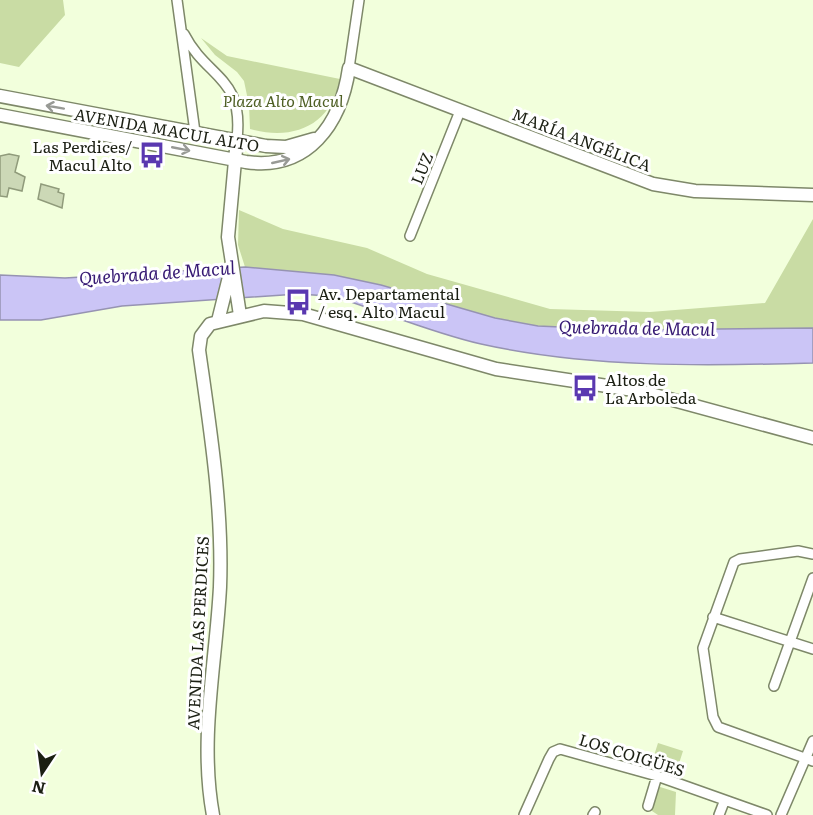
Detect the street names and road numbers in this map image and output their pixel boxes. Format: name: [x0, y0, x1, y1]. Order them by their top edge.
street label: AVENIDA MACUL ALTO: [73, 101, 261, 157]
street label: MARÍA ANGÉLICA: [509, 101, 655, 177]
street label: LUZ: [404, 148, 438, 188]
street label: AVENIDA LAS PERDICES: [180, 535, 214, 731]
street label: LOS COIGÜES: [576, 727, 688, 781]

